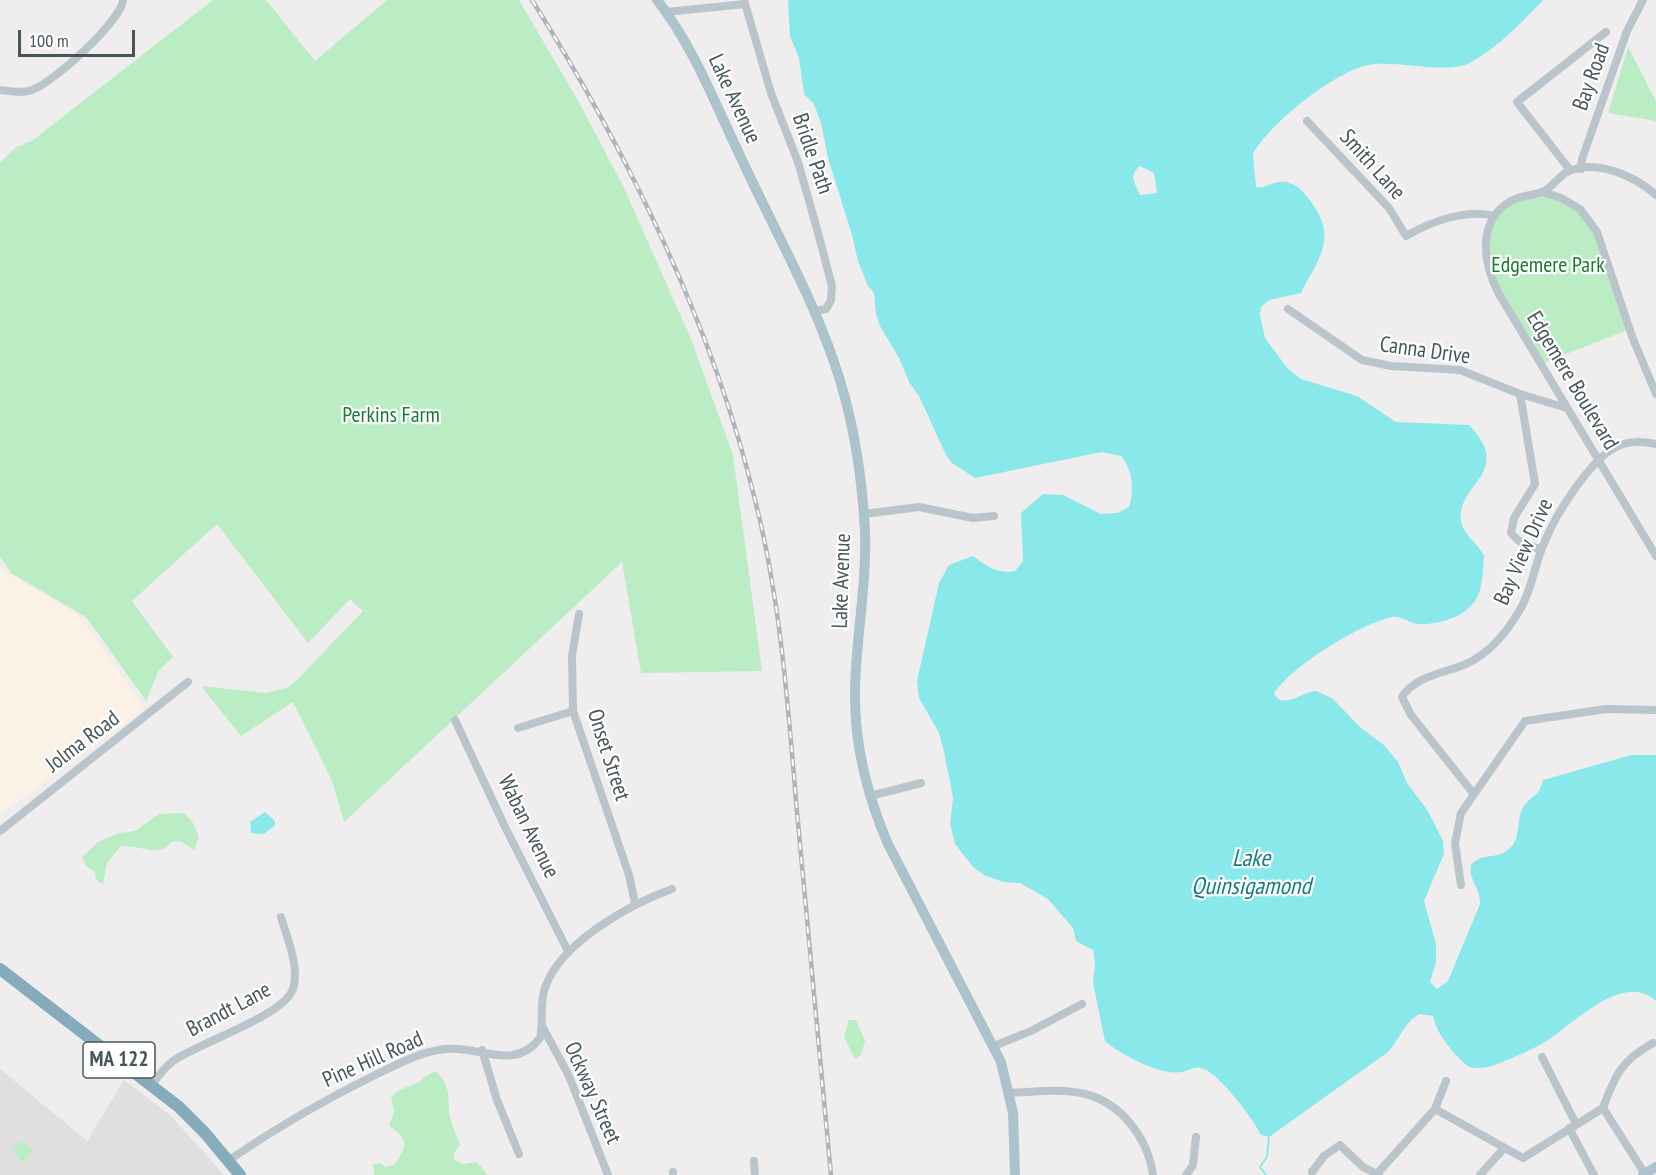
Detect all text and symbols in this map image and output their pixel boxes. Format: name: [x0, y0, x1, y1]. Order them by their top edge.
scale bar: [21, 18, 138, 56]
text: 100 m: [29, 29, 69, 52]
street label: Bay Road: [1568, 40, 1616, 114]
street label: Lake Avenue: [702, 50, 766, 148]
street label: Bridle Path: [786, 110, 838, 198]
street label: Smith Lane: [1334, 124, 1410, 206]
park label: Edgemere Park: [1491, 253, 1605, 279]
street label: Edgemere Boulevard: [1520, 307, 1624, 455]
street label: Canna Drive: [1378, 332, 1472, 370]
park label: Perkins Farm: [342, 403, 440, 429]
street label: Bay View Drive: [1489, 495, 1559, 609]
street label: Lake Avenue: [827, 533, 857, 629]
street label: Jolma Road: [41, 706, 125, 778]
street label: Onset Street: [581, 706, 635, 804]
street label: Waban Avenue: [492, 771, 564, 883]
water label: Lake Quinsigamond: [1191, 845, 1311, 901]
street label: Brandt Lane: [182, 977, 276, 1043]
street label: Pine Hill Road: [319, 1026, 427, 1094]
street label: Ockway Street: [558, 1038, 626, 1148]
road number: MA 122: [83, 1042, 155, 1078]

